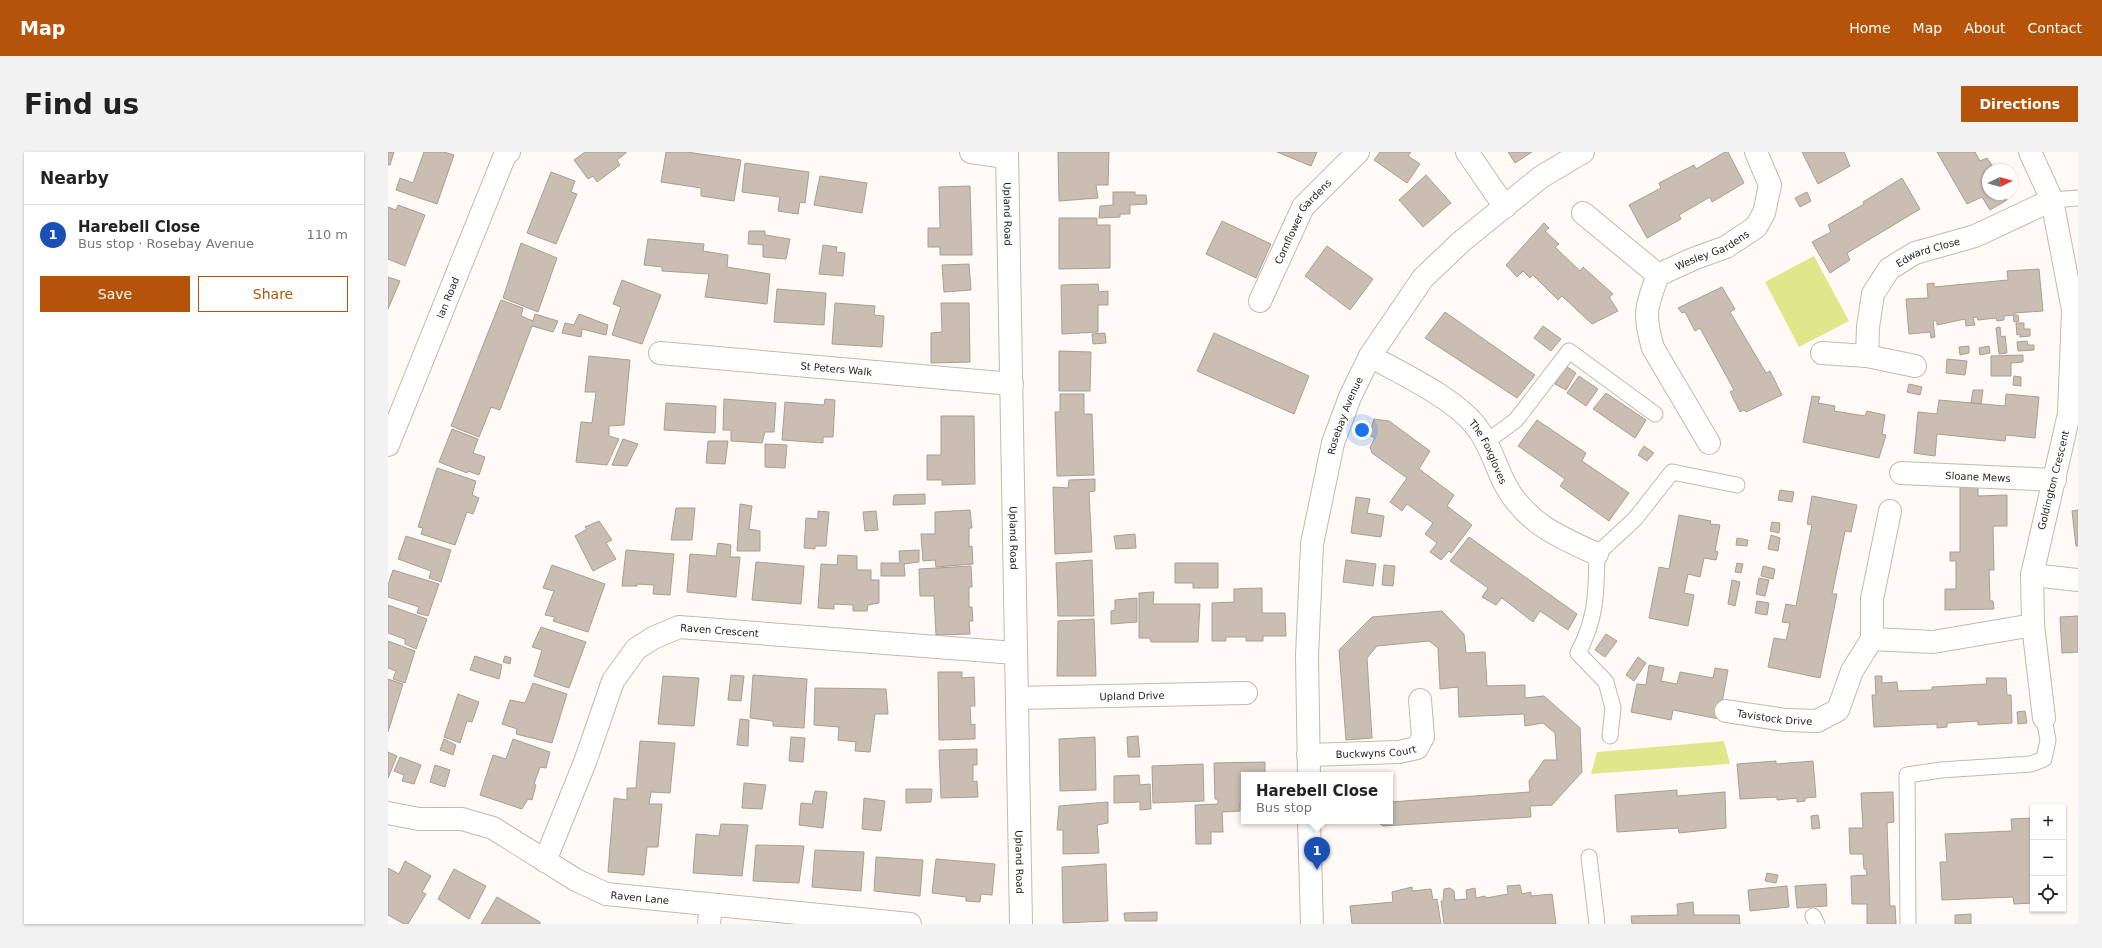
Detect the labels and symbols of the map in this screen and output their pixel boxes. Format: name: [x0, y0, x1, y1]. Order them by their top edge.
north arrow: [1982, 164, 2018, 200]
street label: Cornflower Gardens: [1273, 177, 1334, 266]
street label: Upland Road: [1002, 182, 1014, 246]
street label: Wesley Gardens: [1674, 228, 1751, 272]
street label: Edward Close: [1894, 236, 1961, 269]
street label: Ian Road: [435, 275, 461, 320]
street label: St Peters Walk: [800, 360, 873, 378]
street label: Rosebay Avenue: [1326, 375, 1365, 456]
street label: The Foxgloves: [1466, 416, 1509, 486]
your location: [1352, 420, 1372, 440]
street label: Goldington Crescent: [2036, 429, 2071, 531]
street label: Sloane Mews: [1945, 470, 2011, 484]
street label: Upland Road: [1007, 506, 1020, 570]
street label: Raven Crescent: [680, 622, 759, 639]
street label: Upland Drive: [1099, 690, 1165, 702]
street label: Tavistock Drive: [1735, 708, 1812, 727]
street label: Buckwyns Court: [1335, 743, 1417, 760]
street label: Upland Road: [1013, 830, 1025, 894]
pin: 1: [1304, 837, 1330, 870]
street label: Raven Lane: [610, 889, 670, 906]

